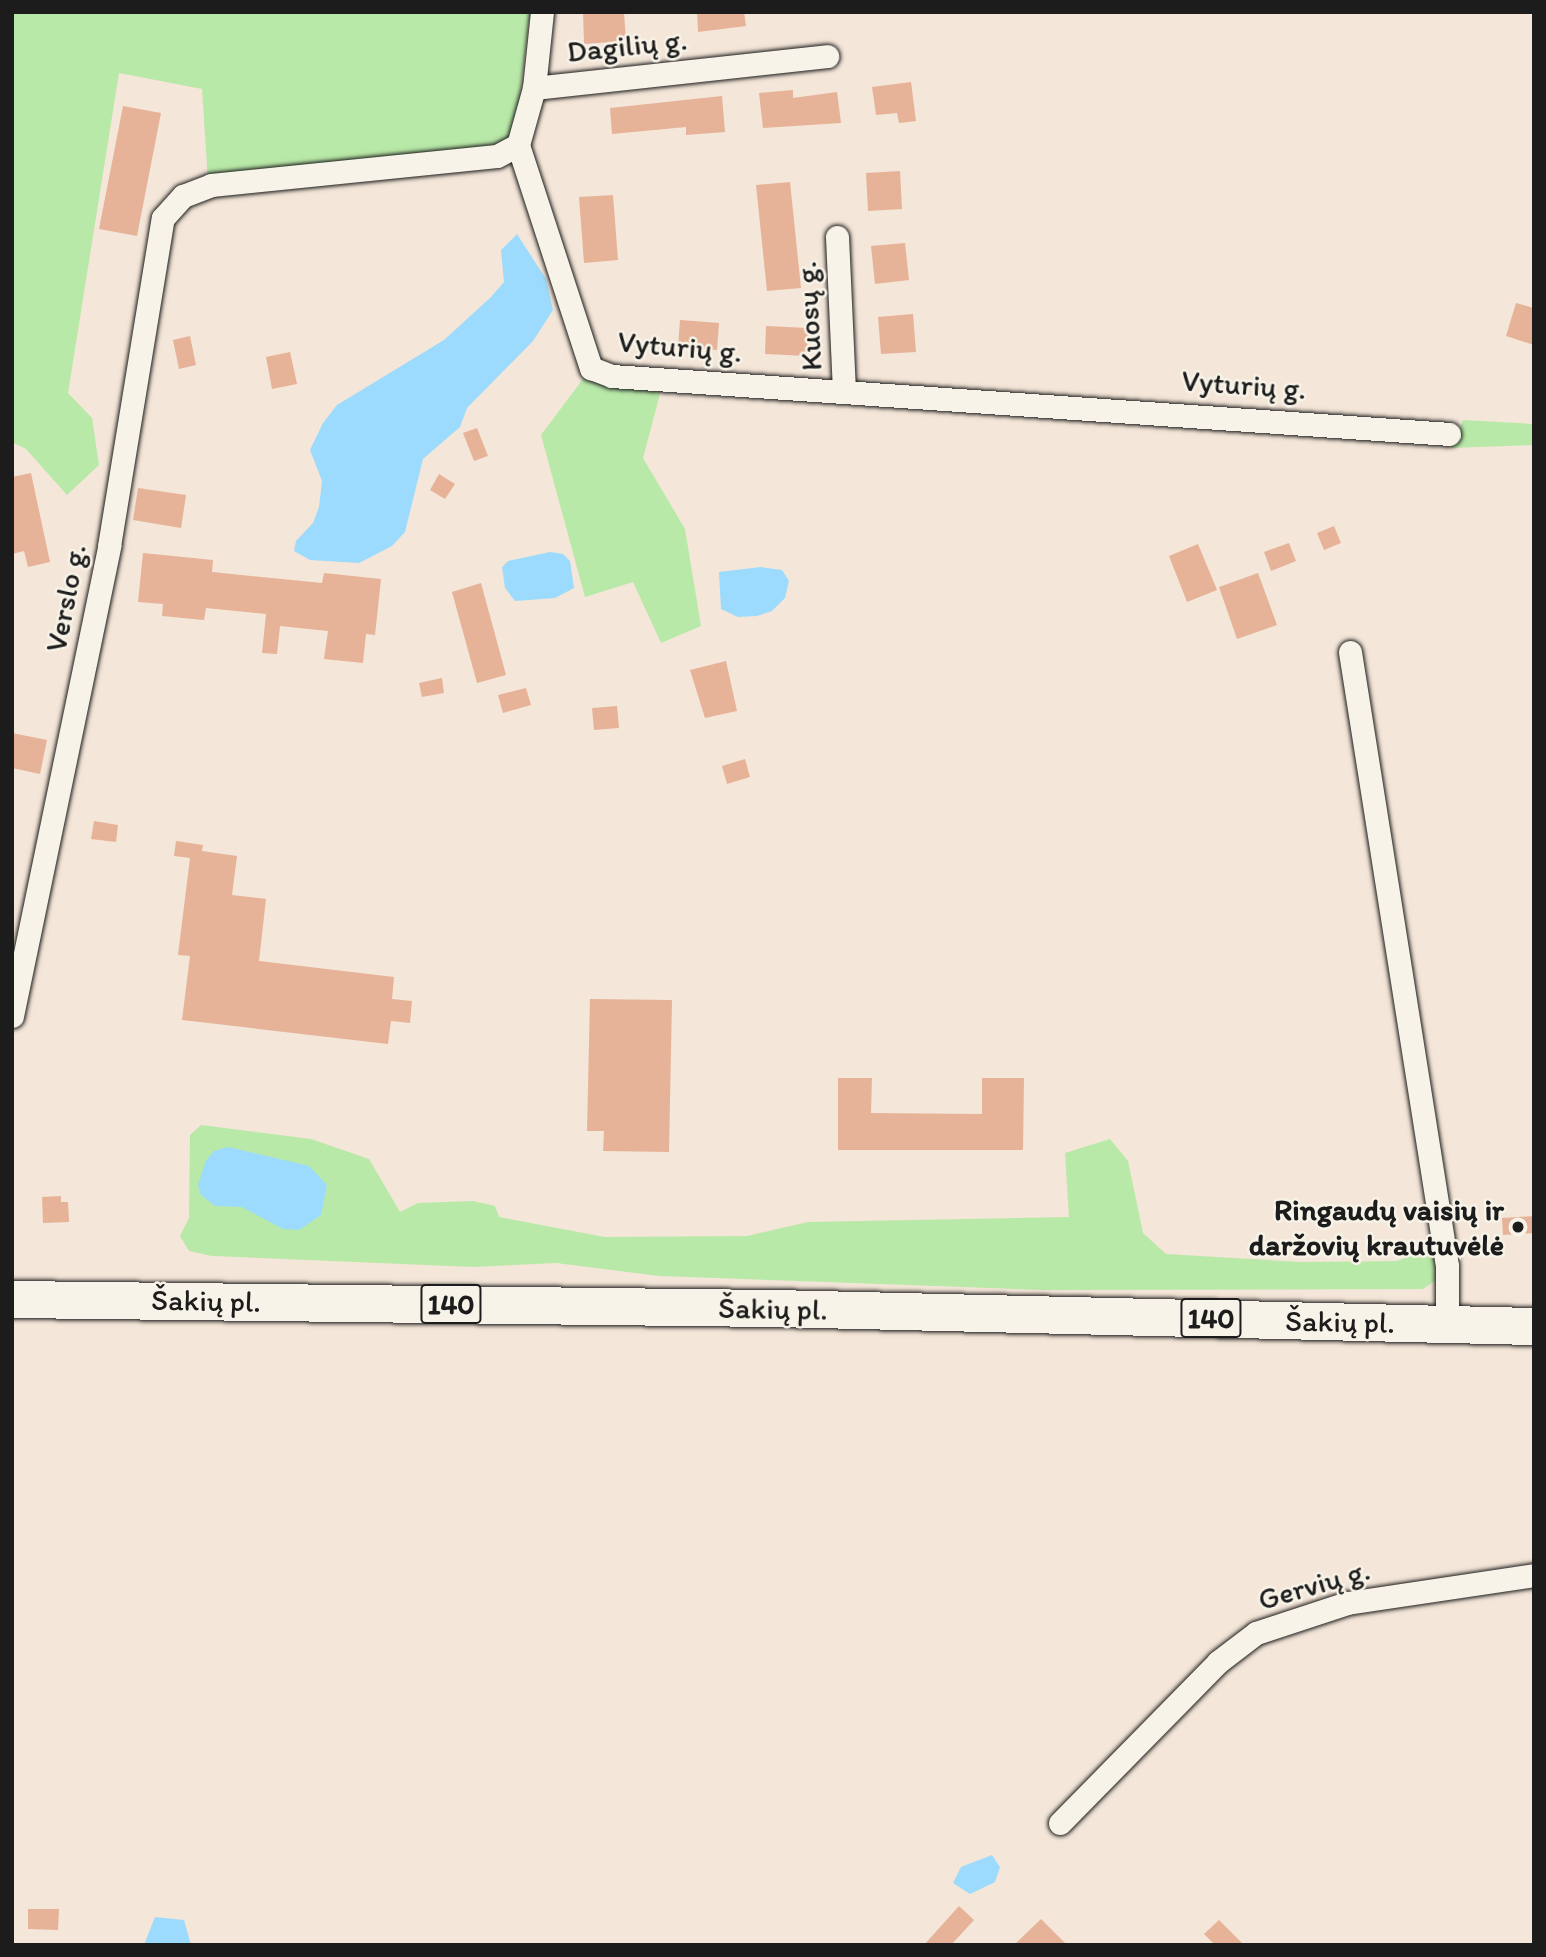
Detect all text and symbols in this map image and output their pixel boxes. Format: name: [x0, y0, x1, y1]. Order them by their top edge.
street label: Dagilių g.: [565, 22, 689, 70]
street label: Kuosų g.: [788, 260, 830, 372]
street label: Vyturių g.: [616, 324, 744, 370]
street label: Vyturių g.: [1180, 363, 1308, 407]
street label: Verslo g.: [38, 541, 94, 655]
place label: Ringaudų vaisių ir daržovių krautuvėlė: [1249, 1192, 1504, 1262]
marker: Ringaudų vaisių ir daržovių krautuvėlė: [1510, 1219, 1526, 1235]
road number: 140: [420, 1280, 482, 1328]
street label: Šakių pl.: [150, 1282, 262, 1320]
street label: Šakių pl.: [717, 1290, 829, 1328]
road number: 140: [1180, 1294, 1242, 1342]
street label: Šakių pl.: [1284, 1303, 1396, 1341]
street label: Gervių g.: [1254, 1552, 1374, 1618]

